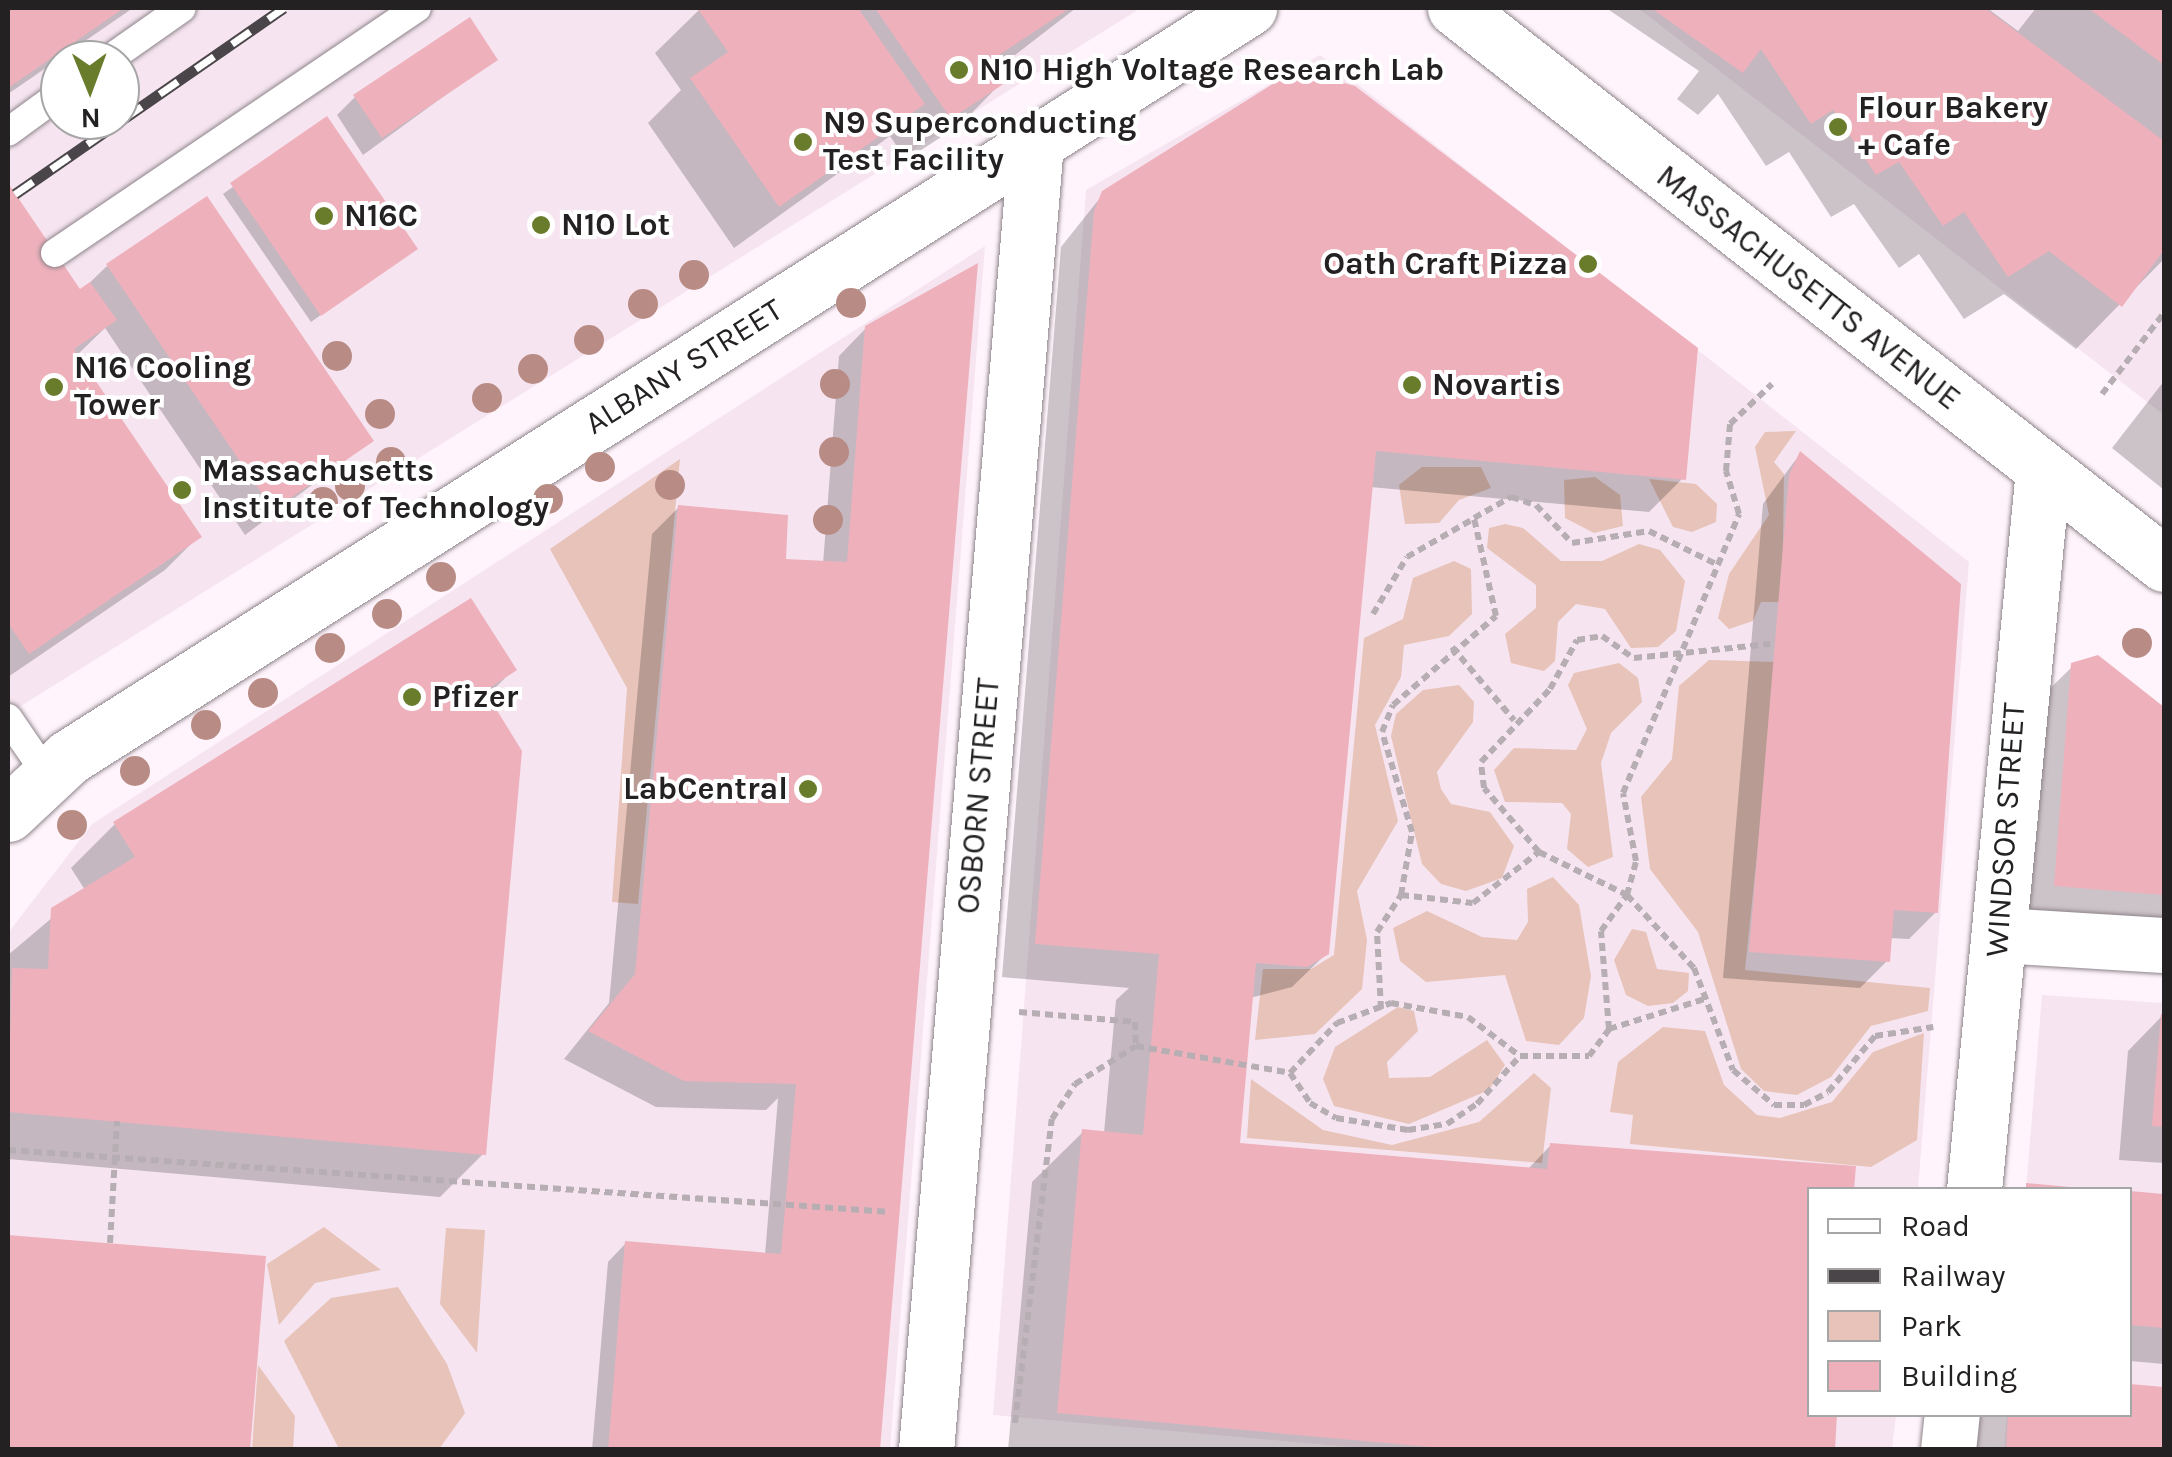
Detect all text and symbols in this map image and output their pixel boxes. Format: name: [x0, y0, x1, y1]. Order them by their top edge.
north arrow: [40, 40, 140, 140]
place label: N10 High Voltage Research Lab: [979, 51, 1444, 89]
marker: N10 High Voltage Research Lab: [948, 59, 970, 81]
place label: Flour Bakery + Cafe: [1858, 90, 2048, 165]
text: N: [80, 102, 101, 135]
place label: N9 Superconducting Test Facility: [823, 105, 1136, 180]
marker: Flour Bakery + Cafe: [1827, 116, 1849, 138]
marker: N9 Superconducting Test Facility: [792, 131, 814, 153]
street label: MASSACHUSETTS AVENUE: [1648, 157, 1968, 419]
place label: N16C: [344, 197, 418, 235]
marker: N16C: [313, 205, 335, 227]
place label: N10 Lot: [561, 206, 670, 244]
marker: N10 Lot: [530, 214, 552, 236]
place label: Oath Craft Pizza: [1323, 245, 1568, 283]
marker: Oath Craft Pizza: [1577, 253, 1599, 275]
street label: ALBANY STREET: [578, 291, 790, 443]
place label: N16 Cooling Tower: [74, 350, 251, 425]
place label: Novartis: [1432, 366, 1561, 404]
marker: Novartis: [1401, 374, 1423, 396]
marker: N16 Cooling Tower: [43, 376, 65, 398]
place label: Massachusetts Institute of Technology: [202, 453, 549, 528]
marker: Massachusetts Institute of Technology: [171, 479, 193, 501]
street label: OSBORN STREET: [950, 676, 1008, 916]
place label: Pfizer: [432, 678, 518, 716]
marker: Pfizer: [401, 686, 423, 708]
street label: WINDSOR STREET: [1978, 702, 2034, 958]
place label: LabCentral: [623, 770, 788, 808]
marker: LabCentral: [797, 778, 819, 800]
legend: [1807, 1187, 2132, 1417]
text: Road: [1901, 1208, 1970, 1244]
text: Railway: [1901, 1258, 2005, 1294]
text: Park: [1901, 1308, 1962, 1344]
text: Building: [1901, 1358, 2017, 1394]

